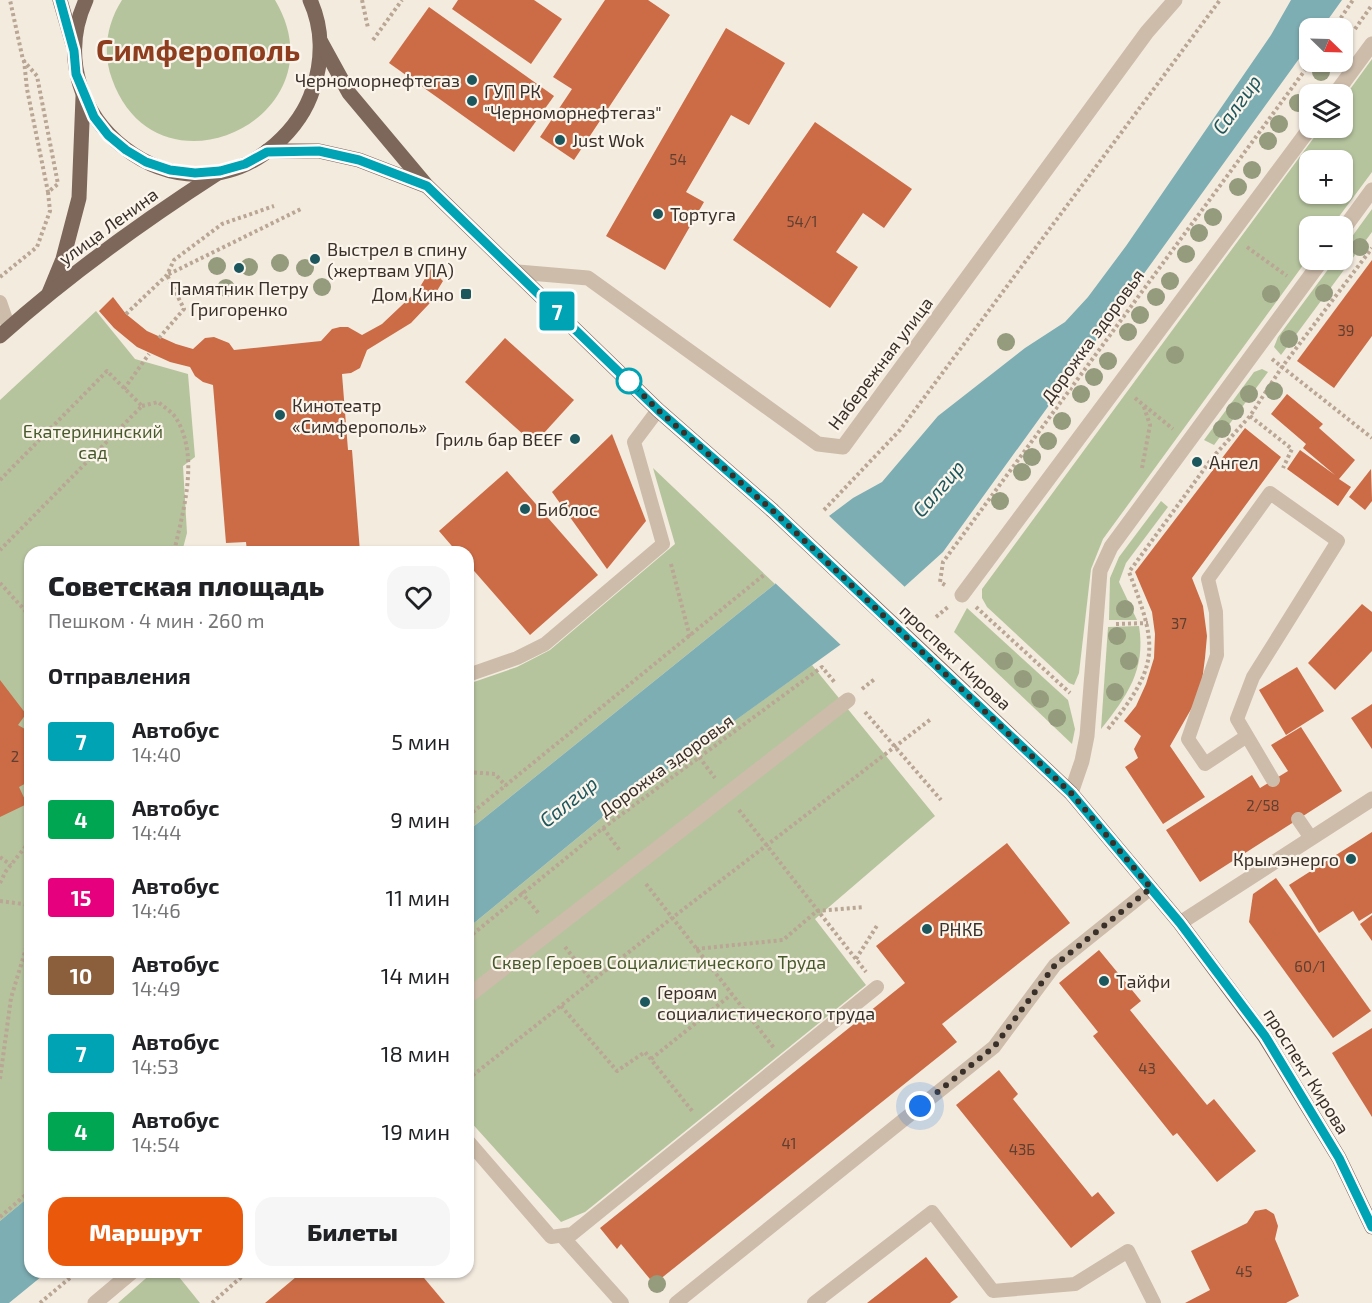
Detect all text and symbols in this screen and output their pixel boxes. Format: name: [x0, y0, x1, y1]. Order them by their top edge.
north arrow: [1299, 18, 1353, 72]
map controls: [1299, 18, 1353, 270]
district label: Симферополь: [96, 31, 300, 67]
place label: Черноморнефтегаз: [295, 69, 460, 91]
water label: Салгир: [1206, 70, 1266, 138]
marker: Черноморнефтегаз: [465, 73, 479, 87]
place label: ГУП РК "Черноморнефтегаз": [484, 80, 662, 123]
button: layers: [1299, 84, 1353, 138]
marker: ГУП РК "Черноморнефтегаз": [465, 94, 479, 108]
place label: Just Wok: [572, 129, 644, 151]
marker: Just Wok: [553, 133, 567, 147]
house number: 54: [669, 150, 687, 168]
button: +: [1299, 150, 1353, 204]
street label: улица Ленина: [54, 183, 162, 269]
place label: Тортуга: [670, 203, 736, 225]
marker: Тортуга: [651, 207, 665, 221]
house number: 54/1: [787, 212, 818, 230]
button: −: [1299, 216, 1353, 270]
place label: Выстрел в спину (жертвам УПА): [327, 238, 467, 281]
marker: Выстрел в спину (жертвам УПА): [308, 252, 322, 266]
marker: Памятник Петру Григоренко: [232, 261, 246, 275]
street label: Дорожка здоровья: [1036, 265, 1148, 407]
place label: Памятник Петру Григоренко: [170, 277, 309, 320]
place label: Дом Кино: [372, 283, 454, 305]
marker: Дом Кино: [459, 287, 473, 301]
line badge: 7: [538, 292, 576, 330]
street label: Набережная улица: [823, 292, 937, 434]
text: 7: [551, 299, 563, 324]
house number: 39: [1338, 321, 1354, 339]
unlabelled marker: [616, 368, 642, 394]
place label: Кинотеатр «Симферополь»: [292, 394, 427, 437]
marker: Кинотеатр «Симферополь»: [273, 408, 287, 422]
park label: Екатерининский сад: [23, 420, 163, 463]
place label: Гриль бар BEEF: [435, 428, 563, 450]
marker: Гриль бар BEEF: [568, 432, 582, 446]
place label: Ангел: [1209, 451, 1259, 473]
water label: Салгир: [907, 455, 969, 521]
marker: Ангел: [1190, 455, 1204, 469]
place label: Библос: [537, 498, 598, 520]
marker: Библос: [518, 502, 532, 516]
button: heart: [387, 566, 450, 629]
text: Советская площадь: [48, 568, 324, 602]
street label: проспект Кирова: [896, 600, 1016, 714]
text: Пешком · 4 мин · 260 m: [48, 608, 264, 632]
house number: 37: [1171, 614, 1187, 632]
text: Отправления: [48, 662, 191, 688]
street label: Дорожка здоровья: [595, 709, 737, 821]
text: Автобус: [132, 716, 220, 742]
text: 5 мин: [391, 728, 450, 754]
text: 7: [75, 729, 87, 754]
text: 14:40: [132, 742, 181, 766]
house number: 2: [11, 747, 19, 765]
water label: Салгир: [534, 770, 602, 832]
text: Автобус: [132, 794, 220, 820]
house number: 2/58: [1246, 796, 1280, 814]
text: 9 мин: [390, 806, 450, 832]
text: 4: [74, 807, 88, 832]
text: 14:44: [132, 820, 182, 844]
place label: Крымэнерго: [1233, 848, 1339, 870]
marker: Крымэнерго: [1344, 852, 1358, 866]
text: Автобус: [132, 872, 220, 898]
text: 11 мин: [385, 884, 450, 910]
text: 15: [71, 885, 91, 910]
text: 14:46: [132, 898, 181, 922]
place label: РНКБ: [939, 918, 983, 940]
marker: РНКБ: [920, 922, 934, 936]
text: Автобус: [132, 950, 220, 976]
park label: Сквер Героев Социалистического Труда: [492, 951, 826, 973]
house number: 60/1: [1294, 957, 1326, 975]
text: 14 мин: [381, 962, 450, 988]
text: 10: [70, 963, 92, 988]
place label: Тайфи: [1116, 970, 1170, 992]
marker: Тайфи: [1097, 974, 1111, 988]
text: 14:49: [132, 976, 181, 1000]
place label: Героям социалистического труда: [657, 981, 875, 1024]
marker: Героям социалистического труда: [638, 995, 652, 1009]
street label: проспект Кирова: [1259, 1004, 1355, 1138]
text: Автобус: [132, 1028, 220, 1054]
text: 18 мин: [381, 1040, 450, 1066]
text: 7: [75, 1041, 87, 1066]
text: 14:53: [132, 1054, 179, 1078]
house number: 43: [1138, 1059, 1156, 1077]
your location: [905, 1091, 935, 1121]
text: Автобус: [132, 1106, 220, 1132]
text: 19 мин: [382, 1118, 450, 1144]
text: 4: [74, 1119, 88, 1144]
text: 14:54: [132, 1132, 180, 1156]
house number: 41: [781, 1134, 797, 1152]
house number: 43Б: [1009, 1140, 1035, 1158]
button: Маршрут: [48, 1197, 243, 1266]
button: Билеты: [255, 1197, 450, 1266]
house number: 45: [1235, 1262, 1253, 1280]

